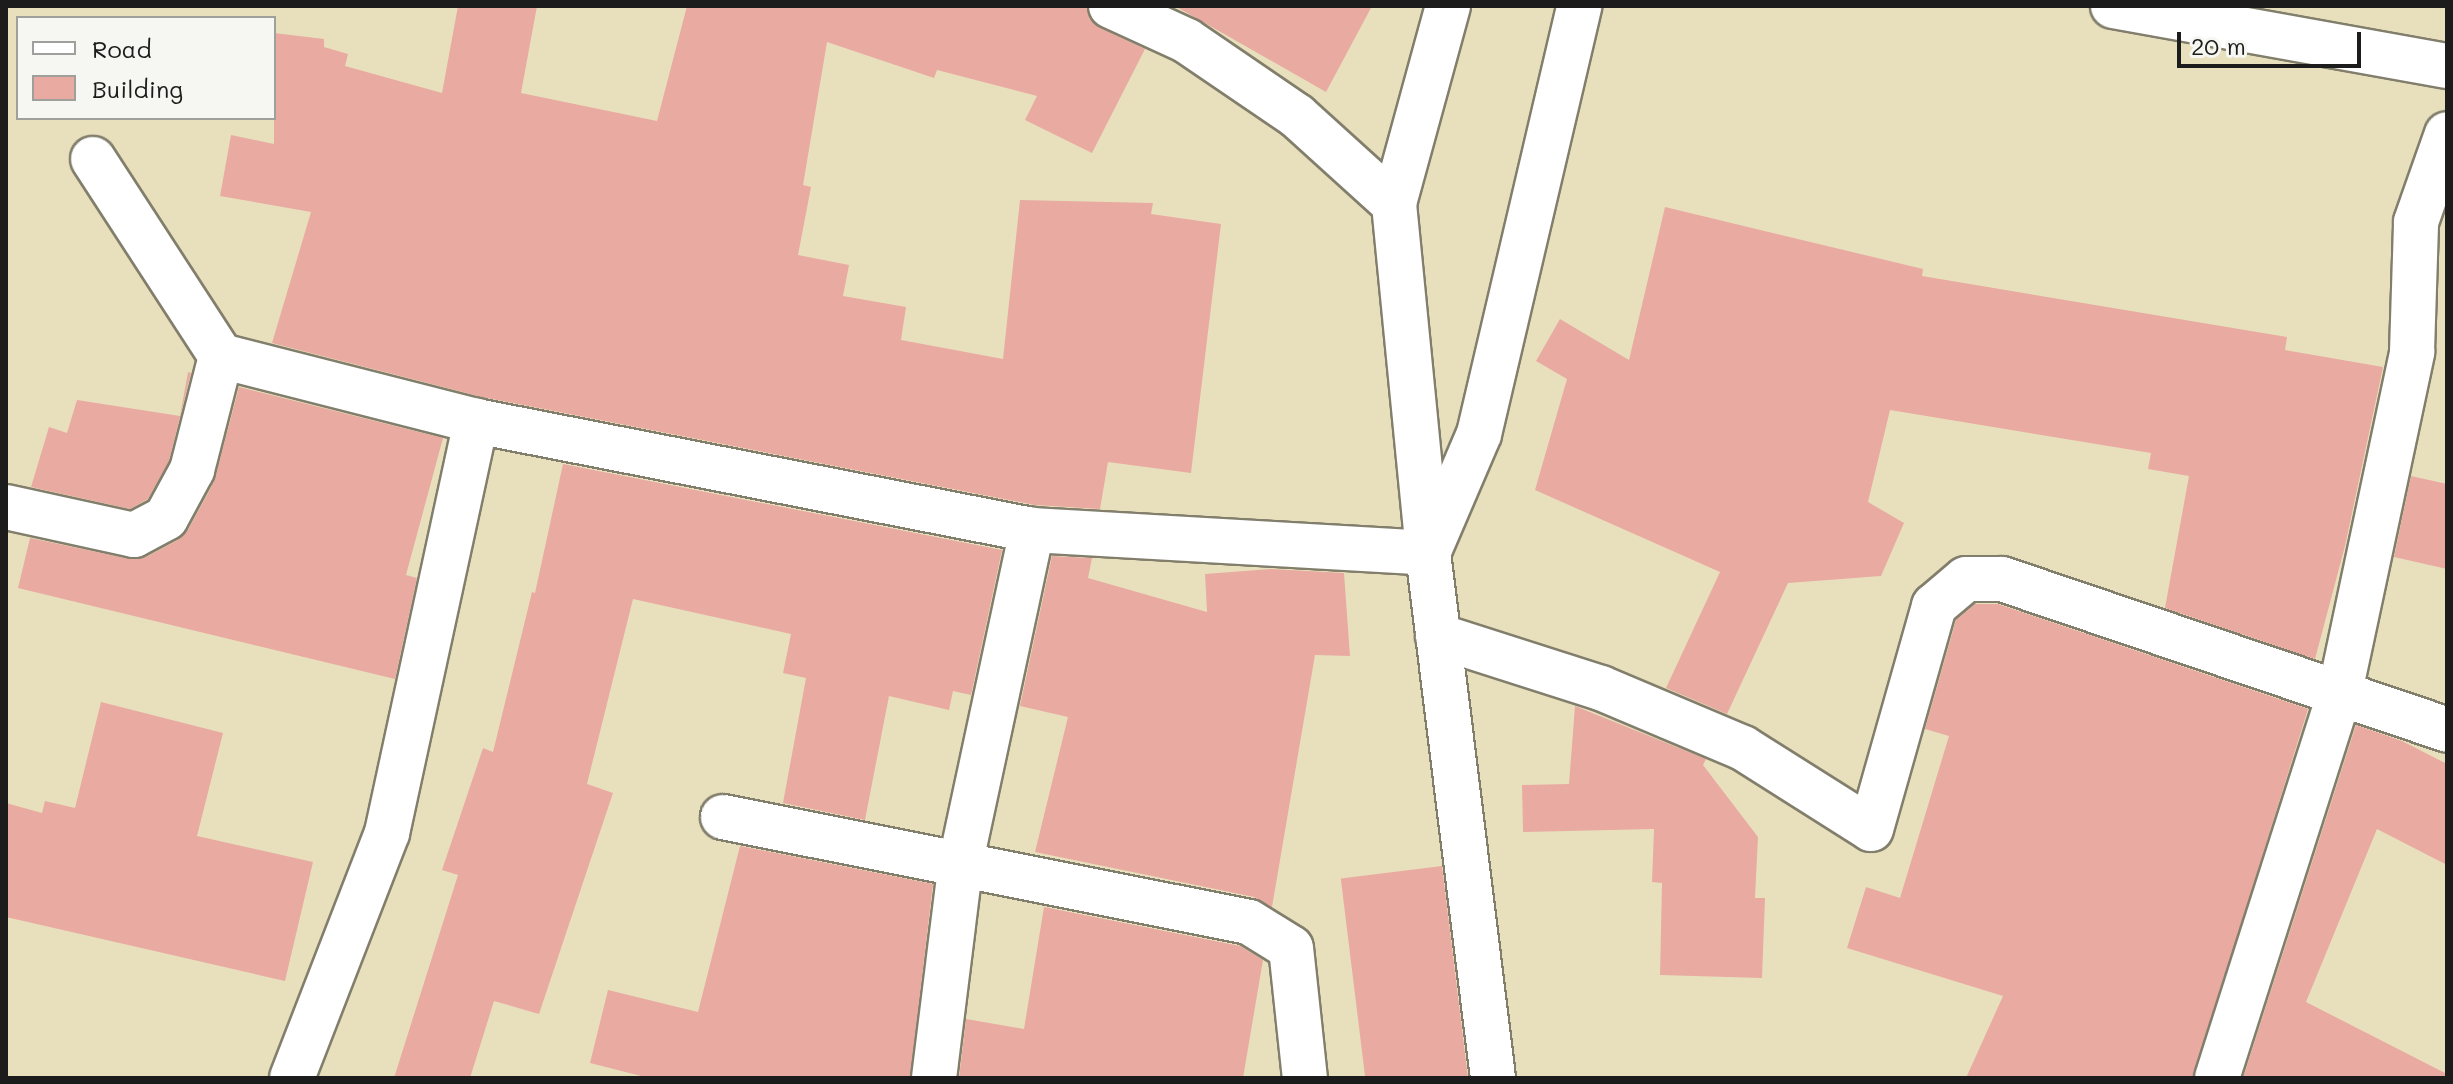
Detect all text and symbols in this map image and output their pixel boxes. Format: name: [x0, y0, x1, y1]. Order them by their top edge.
legend: [16, 16, 276, 120]
scale bar: [2181, 16, 2365, 66]
text: 20 m: [2191, 30, 2246, 61]
text: Road: [92, 33, 152, 64]
text: Building: [92, 73, 183, 104]

